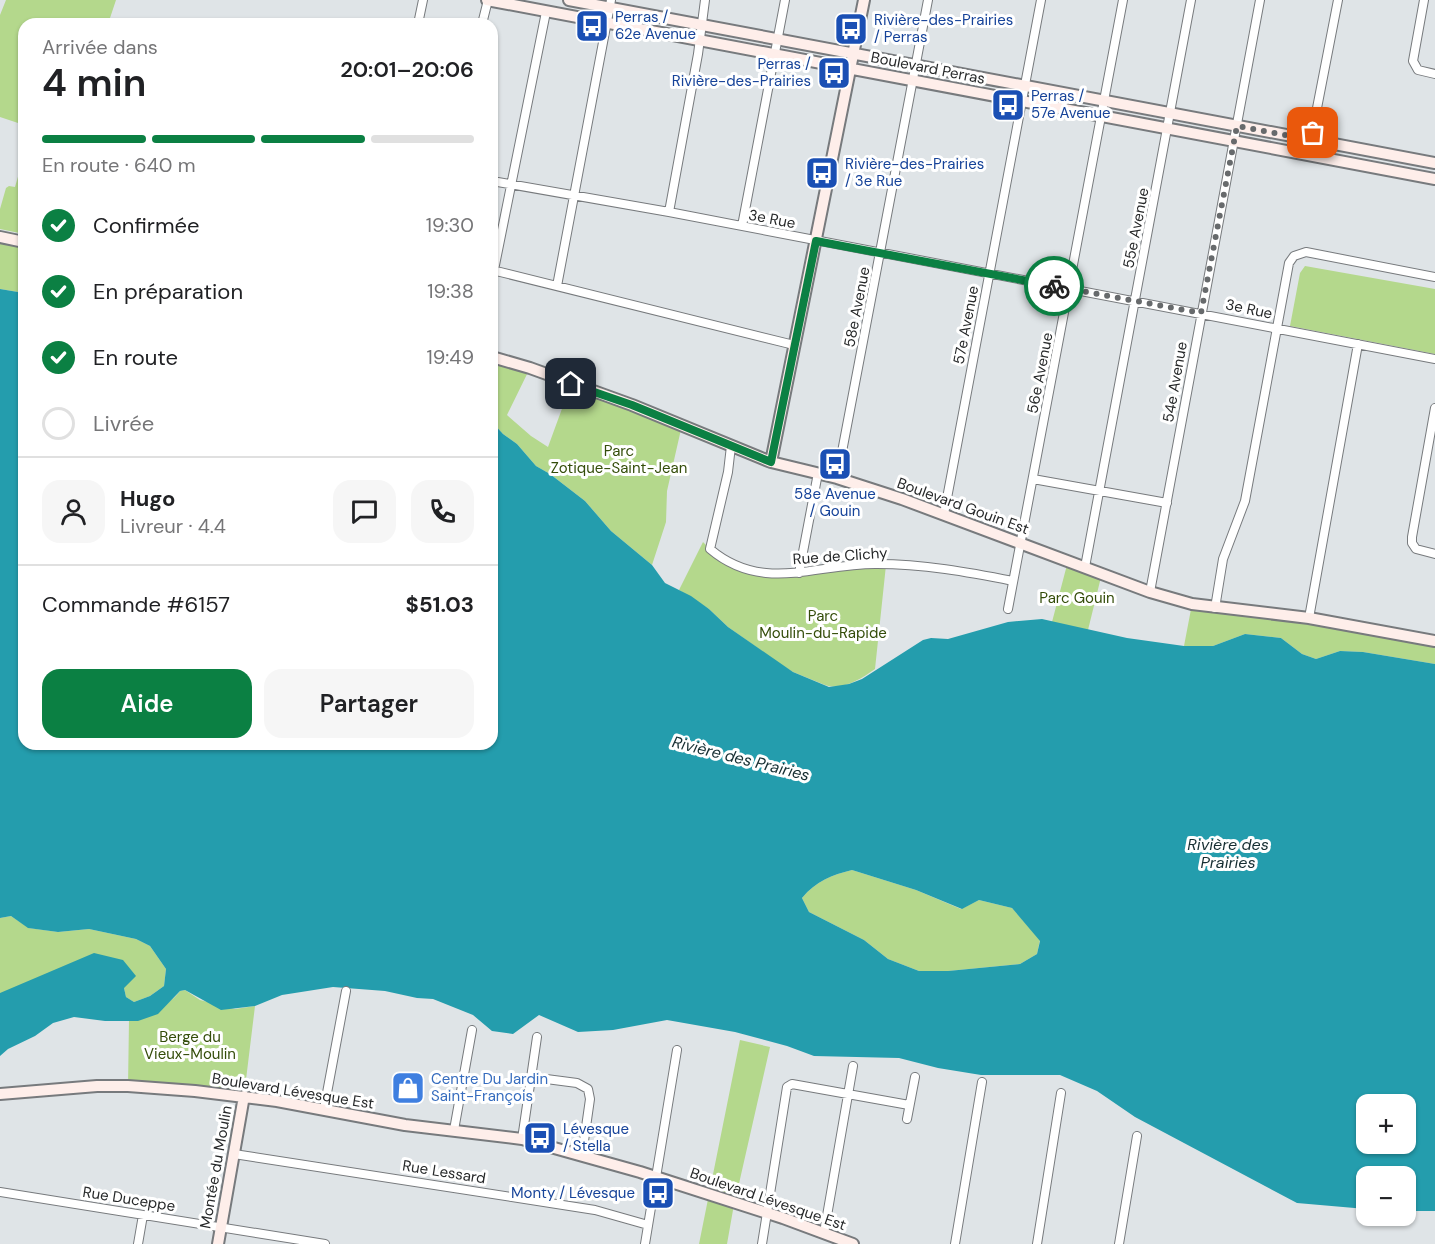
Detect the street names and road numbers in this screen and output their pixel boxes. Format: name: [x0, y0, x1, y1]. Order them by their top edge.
street label: Boulevard Perras: [869, 47, 987, 89]
street label: 55e Avenue: [1118, 186, 1154, 270]
street label: 3e Rue: [747, 205, 797, 233]
street label: 58e Avenue: [839, 265, 875, 349]
street label: 57e Avenue: [949, 284, 983, 366]
street label: 3e Rue: [1224, 294, 1274, 324]
street label: 56e Avenue: [1022, 331, 1058, 415]
street label: 54e Avenue: [1158, 340, 1192, 424]
street label: Boulevard Gouin Est: [894, 473, 1032, 539]
street label: Rue de Clichy: [792, 543, 889, 569]
street label: Boulevard Lévesque Est: [210, 1068, 376, 1114]
street label: Montée du Moulin: [195, 1104, 237, 1230]
street label: Rue Lessard: [401, 1156, 487, 1188]
street label: Boulevard Lévesque Est: [687, 1163, 849, 1235]
street label: Rue Duceppe: [81, 1182, 177, 1216]

